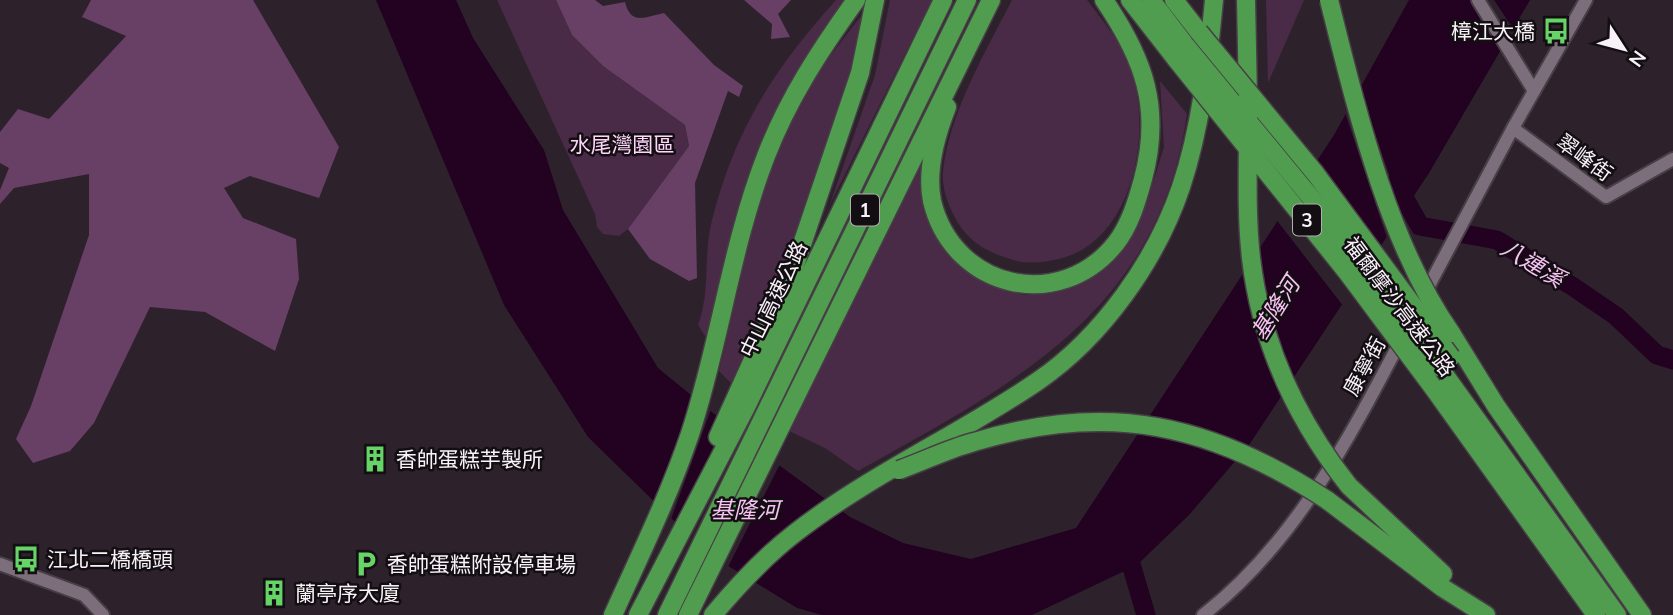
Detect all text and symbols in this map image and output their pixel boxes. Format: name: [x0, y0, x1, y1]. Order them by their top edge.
north arrow: [1589, 14, 1659, 84]
bus stop icon: 樟江大橋: [1541, 16, 1571, 46]
place label: 樟江大橋: [1451, 18, 1535, 44]
text: N: [1624, 46, 1652, 72]
street label: 翠峰街: [1552, 128, 1618, 186]
park label: 水尾灣園區: [570, 131, 675, 157]
road number: 1: [851, 194, 879, 226]
road number: 3: [1293, 204, 1321, 235]
street label: 福爾摩沙高速公路: [1339, 231, 1461, 381]
water label: 八連溪: [1496, 233, 1573, 295]
street label: 中山高速公路: [734, 237, 812, 361]
water label: 基隆河: [1244, 268, 1308, 345]
street label: 康寧街: [1337, 332, 1391, 400]
building icon: 香帥蛋糕芋製所: [360, 444, 390, 474]
place label: 香帥蛋糕芋製所: [396, 446, 543, 472]
water label: 基隆河: [711, 495, 784, 524]
bus stop icon: 江北二橋橋頭: [11, 544, 41, 574]
place label: 江北二橋橋頭: [47, 546, 173, 572]
parking icon: 香帥蛋糕附設停車場: [351, 549, 381, 579]
place label: 香帥蛋糕附設停車場: [387, 551, 576, 577]
building icon: 蘭亭序大廈: [259, 578, 289, 608]
place label: 蘭亭序大廈: [295, 580, 400, 606]

